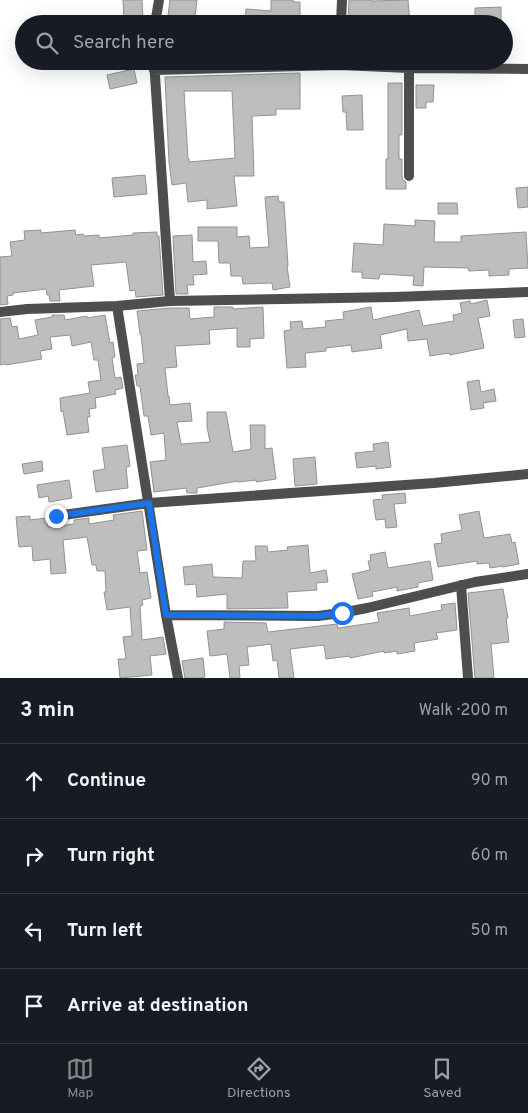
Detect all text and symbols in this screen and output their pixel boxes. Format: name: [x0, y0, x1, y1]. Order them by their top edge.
search box: [15, 15, 513, 70]
icon: search: [33, 29, 61, 57]
text: Search here: [73, 31, 175, 55]
route end: [45, 505, 68, 528]
route start: [331, 602, 354, 625]
text: 3 min: [20, 697, 75, 724]
text: Walk · 200 m: [419, 701, 508, 721]
icon: ahead: [20, 767, 48, 795]
text: Continue: [67, 769, 146, 793]
text: 90 m: [471, 771, 508, 791]
icon: right: [20, 842, 48, 870]
text: Turn right: [67, 844, 155, 868]
text: 60 m: [471, 846, 508, 866]
icon: left: [20, 917, 48, 945]
text: Turn left: [67, 919, 143, 943]
text: 50 m: [471, 921, 508, 941]
icon: arrive: [20, 992, 48, 1020]
text: Arrive at destination: [67, 994, 248, 1018]
tab: Map: [66, 1055, 94, 1102]
tab: Directions: [227, 1055, 291, 1102]
tab: Saved: [423, 1055, 462, 1102]

